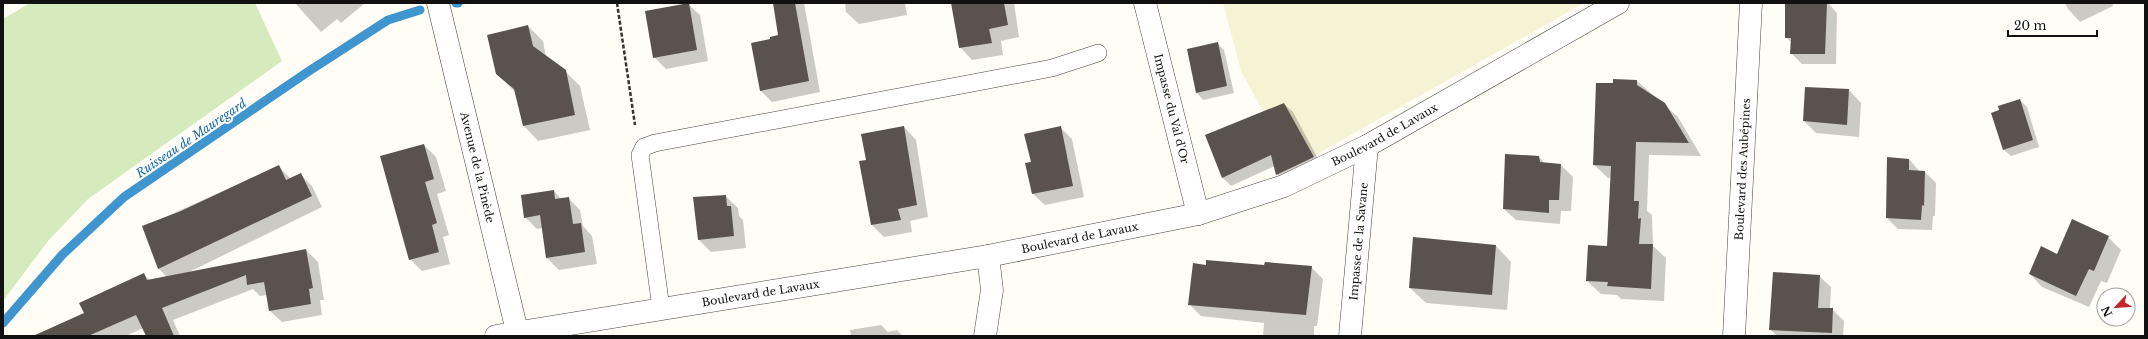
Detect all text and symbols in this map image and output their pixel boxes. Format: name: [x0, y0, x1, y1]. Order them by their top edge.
scale bar: [2008, 12, 2097, 38]
text: 20 m: [2014, 18, 2046, 33]
street label: Impasse du Val d'Or: [1151, 52, 1192, 166]
water label: Ruisseau de Mauregard: [132, 95, 250, 181]
street label: Boulevard des Aubépines: [1732, 98, 1753, 241]
street label: Boulevard de Lavaux: [1329, 100, 1440, 169]
street label: Avenue de la Pinède: [457, 109, 498, 224]
street label: Impasse de la Savane: [1346, 182, 1371, 301]
street label: Boulevard de Lavaux: [1020, 219, 1140, 256]
street label: Boulevard de Lavaux: [701, 276, 821, 309]
north arrow: [2096, 287, 2136, 327]
text: N: [2098, 303, 2116, 319]

